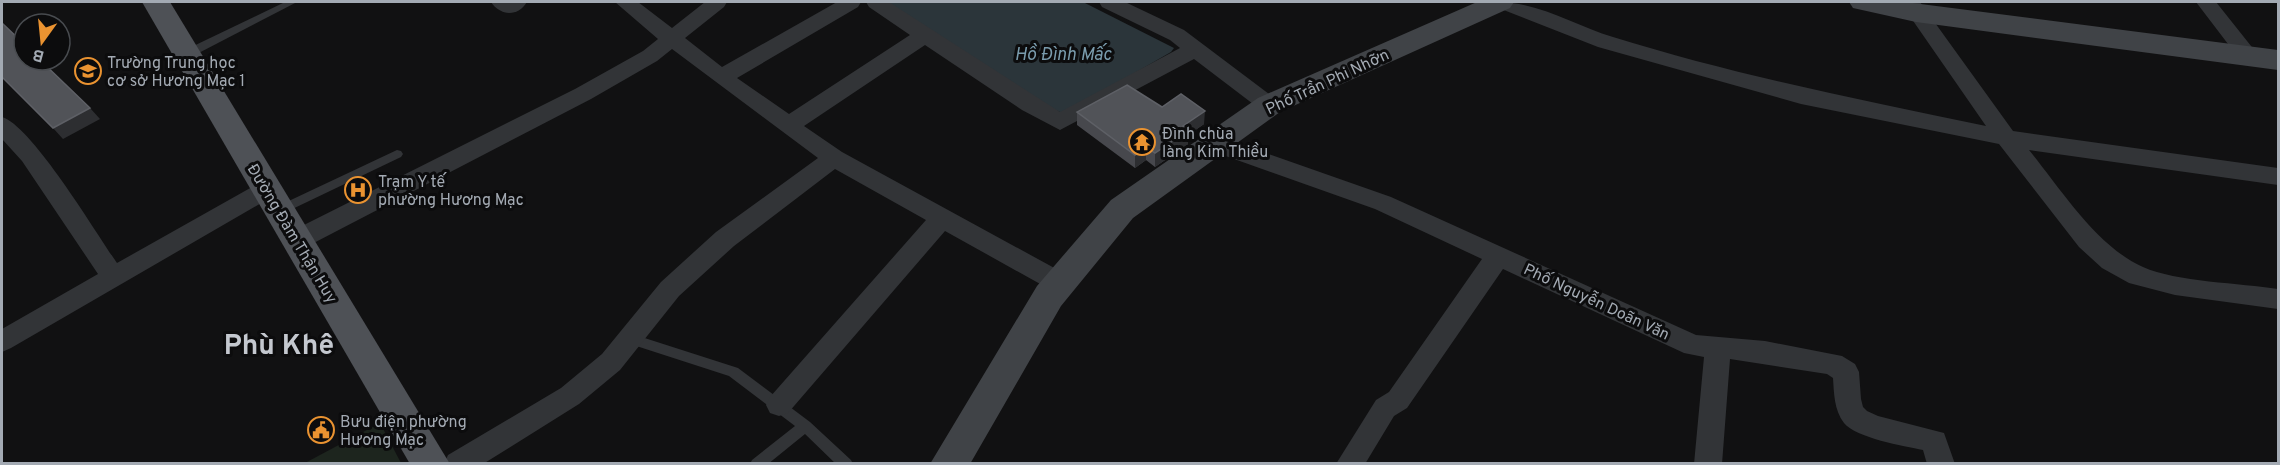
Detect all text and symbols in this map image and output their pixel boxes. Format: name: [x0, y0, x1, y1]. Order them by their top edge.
north arrow: [12, 12, 72, 72]
text: B: [31, 43, 47, 66]
water label: Hồ Đình Mấc: [1015, 43, 1112, 67]
street label: Phố Trần Phi Nhỡn: [1263, 45, 1393, 120]
place label: Trường Trung học cơ sở Hương Mạc 1: [107, 54, 245, 92]
school or university icon: Trường Trung học cơ sở Hương Mạc 1: [73, 56, 103, 86]
place label: Đình chùa làng Kim Thiều: [1162, 125, 1268, 163]
temple icon: Đình chùa làng Kim Thiều: [1127, 127, 1157, 157]
street label: Đường Đàm Thận Huy: [242, 161, 341, 307]
place label: Trạm Y tế phường Hương Mạc: [378, 172, 524, 211]
hospital icon: Trạm Y tế phường Hương Mạc: [343, 175, 373, 205]
street label: Phố Nguyễn Doãn Văn: [1520, 258, 1673, 345]
district label: Phù Khê: [224, 329, 334, 365]
place label: Bưu điện phường Hương Mạc: [340, 413, 467, 451]
public building icon: Bưu điện phường Hương Mạc: [306, 415, 336, 445]

